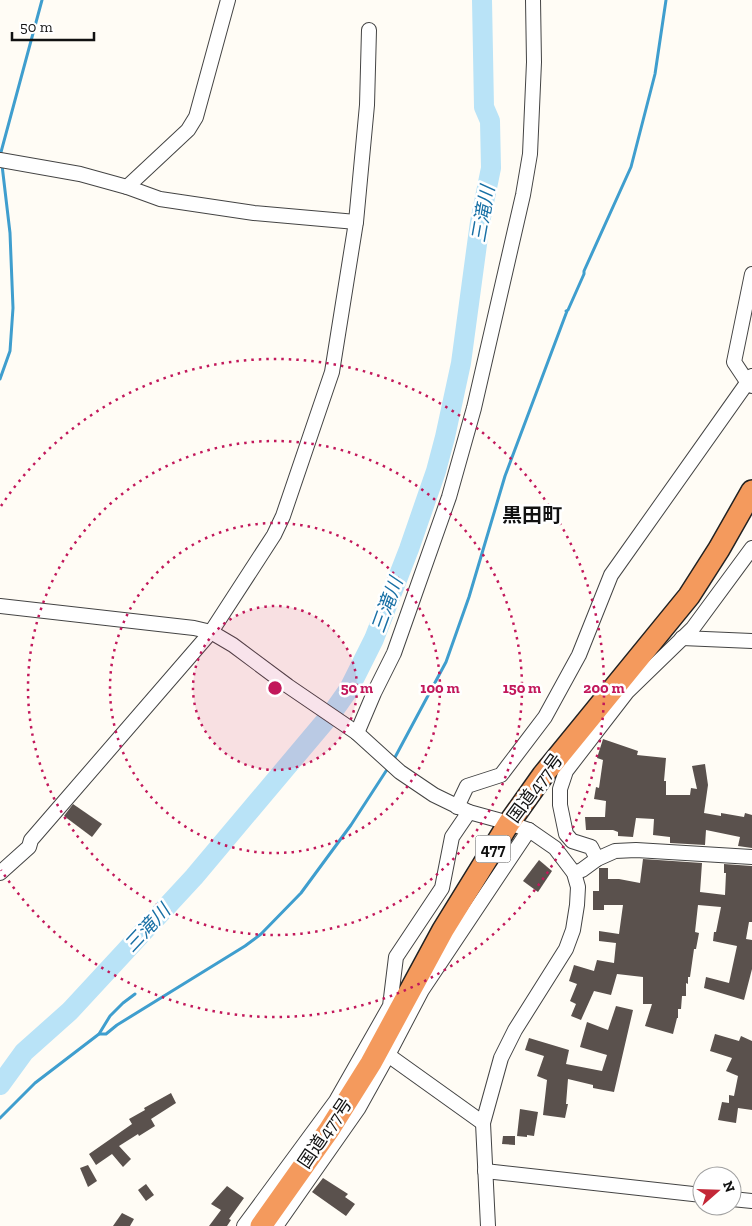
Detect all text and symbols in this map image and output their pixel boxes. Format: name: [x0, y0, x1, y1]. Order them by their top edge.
scale bar: [12, 10, 95, 42]
text: 50 m: [20, 18, 53, 36]
water label: 三滝川: [467, 182, 500, 244]
district label: 黒田町: [502, 503, 562, 527]
water label: 三滝川: [366, 572, 408, 636]
centre of rings: [266, 679, 284, 697]
text: 50 m: [341, 679, 373, 697]
text: 100 m: [420, 679, 460, 697]
text: 150 m: [503, 679, 541, 697]
text: 200 m: [583, 679, 625, 697]
street label: 国道477号: [502, 749, 568, 827]
road number: 477: [476, 836, 510, 862]
water label: 三滝川: [119, 898, 176, 957]
street label: 国道477号: [293, 1094, 357, 1172]
north arrow: [692, 1166, 742, 1216]
text: N: [719, 1179, 739, 1195]

